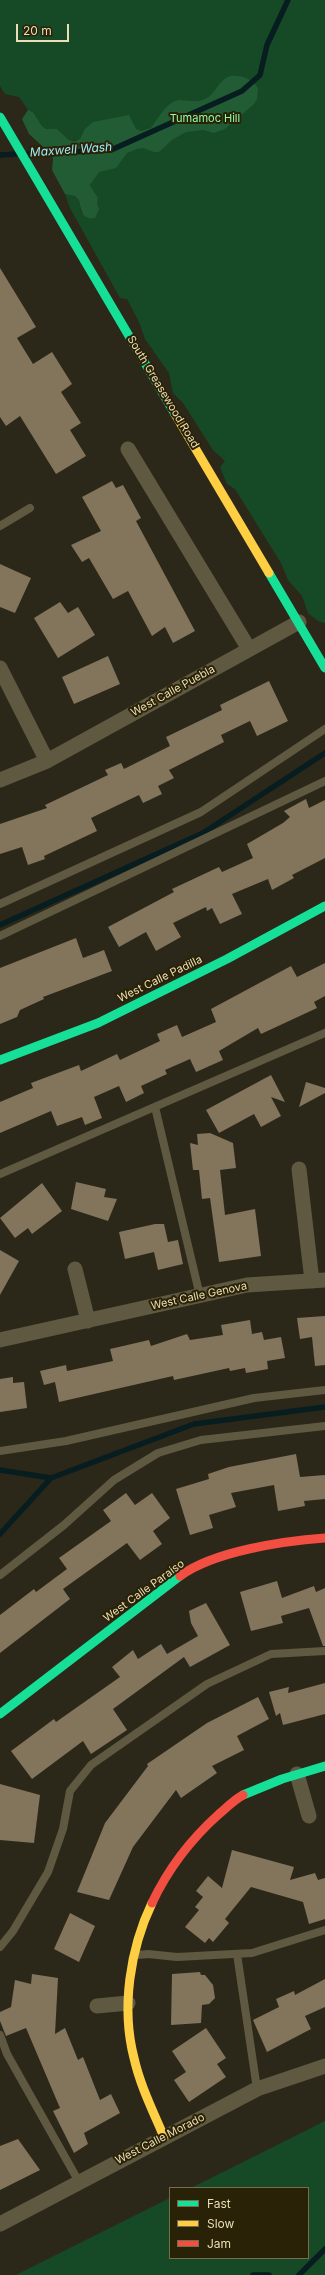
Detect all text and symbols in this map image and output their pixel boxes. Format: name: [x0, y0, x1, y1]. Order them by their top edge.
scale bar: [18, 16, 71, 42]
text: 20 m: [23, 23, 52, 38]
park label: Tumamoc Hill: [170, 112, 240, 126]
water label: Maxwell Wash: [29, 140, 113, 160]
street label: South Greasewood Road: [124, 333, 202, 451]
street label: West Calle Puebla: [129, 663, 217, 719]
street label: West Calle Padilla: [116, 953, 204, 1005]
street label: West Calle Genova: [150, 1279, 248, 1313]
street label: West Calle Paraiso: [101, 1557, 187, 1625]
street label: West Calle Morado: [113, 2111, 207, 2167]
legend: [169, 2187, 309, 2259]
text: Fast: [207, 2196, 231, 2211]
text: Slow: [207, 2216, 234, 2231]
text: Jam: [207, 2236, 231, 2251]

